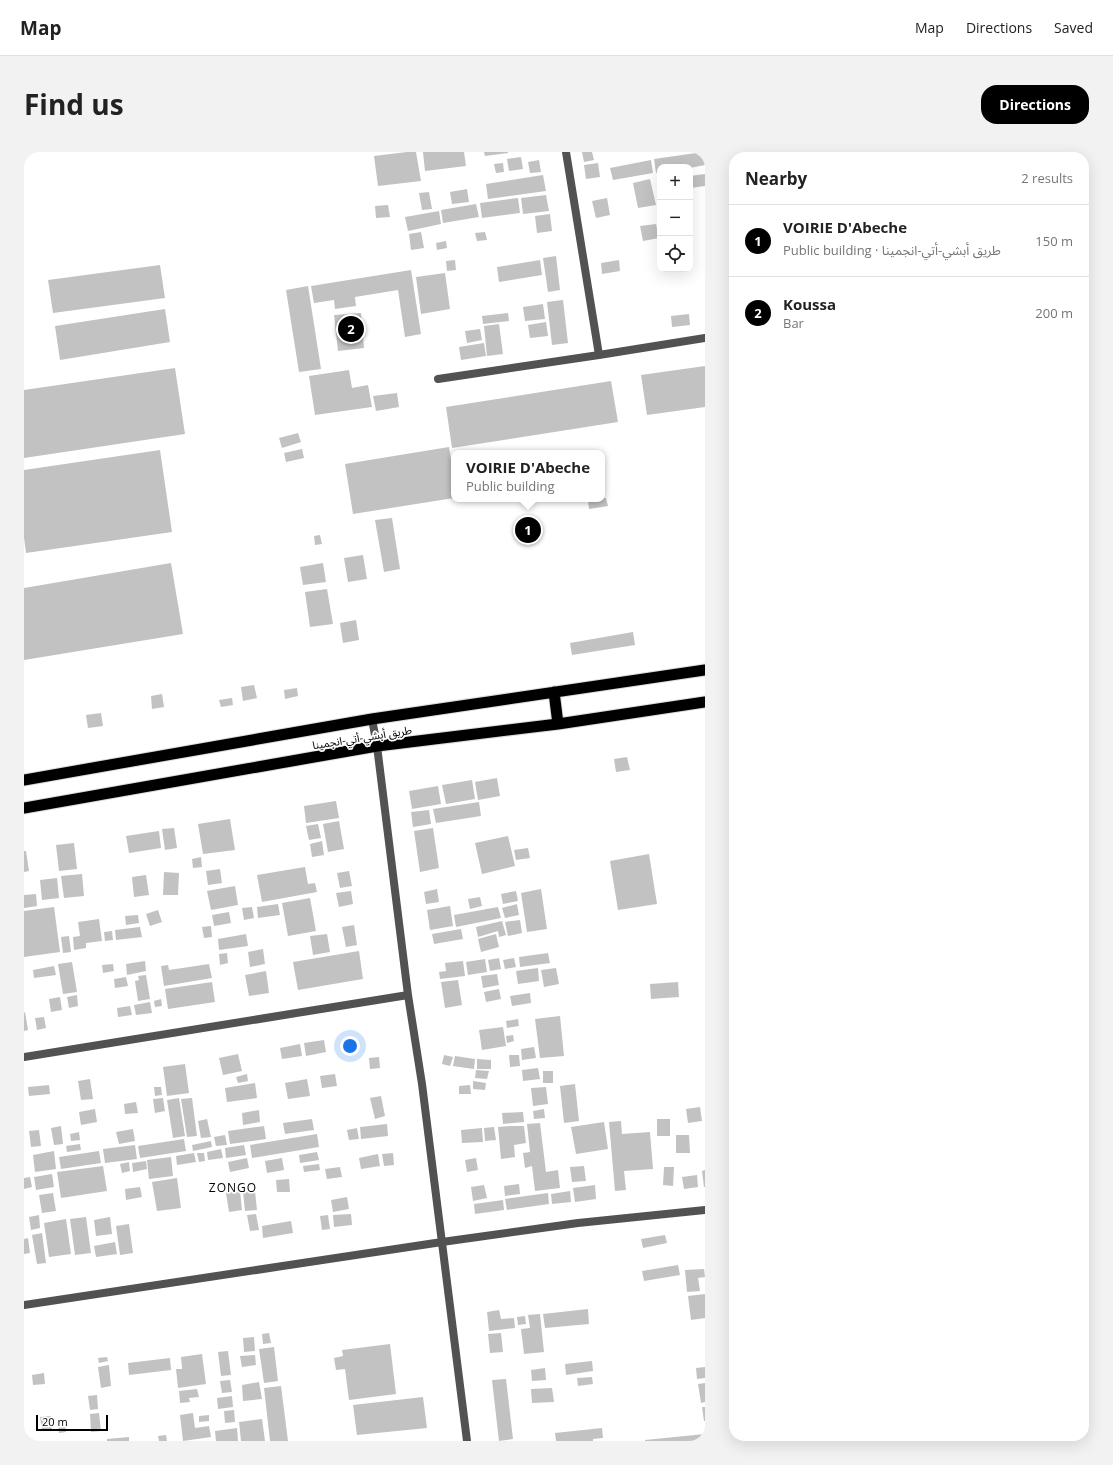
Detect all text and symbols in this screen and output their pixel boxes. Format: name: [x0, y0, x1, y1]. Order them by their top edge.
text: Map: [20, 15, 61, 41]
text: Map: [915, 18, 944, 37]
text: Directions: [966, 18, 1032, 37]
text: Saved: [1054, 18, 1093, 37]
text: Find us: [24, 85, 124, 123]
button: Directions: [981, 85, 1089, 124]
map controls: [657, 164, 693, 272]
button: +: [657, 164, 693, 200]
text: Nearby: [745, 167, 807, 190]
text: 2 results: [1021, 169, 1073, 187]
button: −: [657, 200, 693, 236]
text: VOIRIE D'Abeche: [783, 217, 907, 237]
text: 1: [754, 232, 762, 250]
text: 150 m: [1035, 232, 1073, 250]
button: locate: [657, 236, 693, 272]
text: Public building · طريق أبشي-أتي-انجمينا: [783, 241, 1001, 259]
text: Koussa: [783, 294, 836, 314]
text: 2: [754, 304, 762, 322]
text: 200 m: [1035, 304, 1073, 322]
pin: 2: [338, 314, 364, 344]
text: Bar: [783, 314, 804, 332]
popup: [451, 450, 605, 502]
text: VOIRIE D'Abeche: [466, 457, 590, 477]
text: Public building: [466, 477, 555, 495]
pin: 1: [515, 515, 541, 545]
street label: طريق أبشي-أتي-انجمينا: [311, 722, 413, 755]
your location: [340, 1036, 360, 1056]
district label: ZONGO: [209, 1179, 257, 1196]
scale bar: [36, 1413, 108, 1432]
text: 20 m: [42, 1414, 68, 1429]

